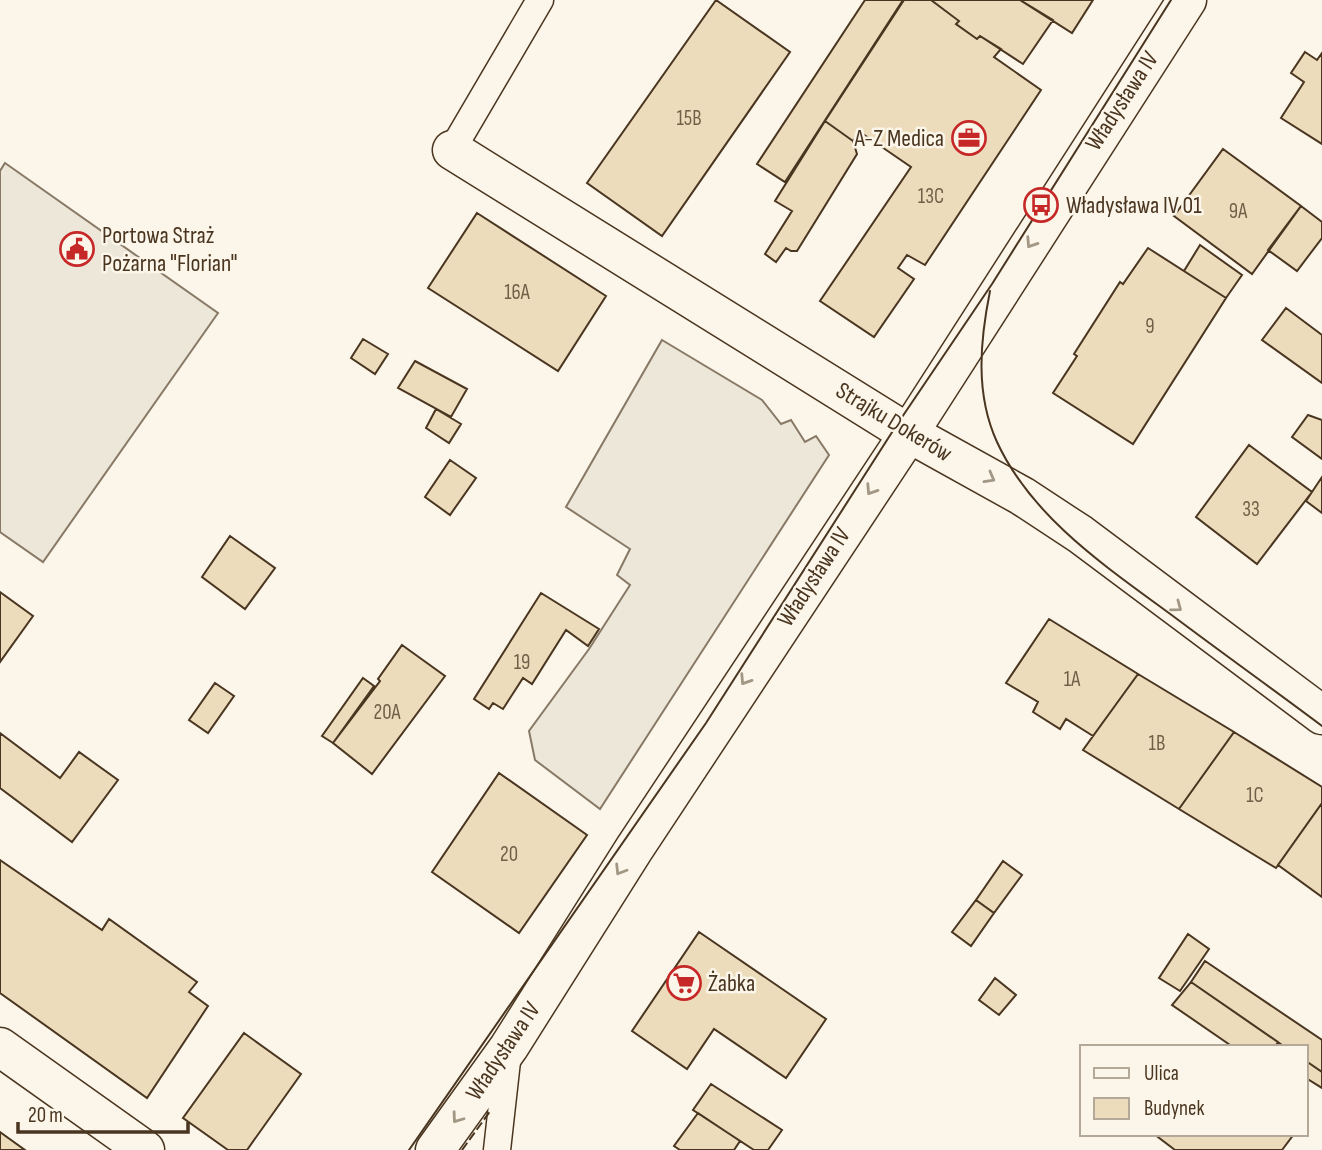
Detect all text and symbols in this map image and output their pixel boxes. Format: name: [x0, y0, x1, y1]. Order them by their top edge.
street label: Władysława IV: [1079, 46, 1165, 156]
house number: 15B: [676, 106, 702, 131]
office icon: A-Z Medica: [950, 119, 988, 157]
place label: A-Z Medica: [854, 124, 944, 153]
house number: 13C: [918, 184, 944, 209]
bus stop icon: Władysława IV 01: [1022, 186, 1060, 224]
place label: Władysława IV 01: [1066, 191, 1202, 220]
house number: 9A: [1229, 199, 1248, 224]
place label: Portowa Straż Pożarna "Florian": [102, 221, 238, 278]
public building icon: Portowa Straż Pożarna "Florian": [58, 230, 96, 268]
one-way arrow: [1026, 235, 1039, 248]
house number: 16A: [504, 280, 531, 305]
house number: 9: [1145, 314, 1155, 339]
street label: Strajku Dokerów: [831, 376, 957, 468]
one-way arrow: [982, 470, 995, 483]
one-way arrow: [866, 483, 879, 496]
house number: 33: [1242, 497, 1260, 522]
street label: Władysława IV: [771, 522, 857, 632]
one-way arrow: [1169, 598, 1182, 611]
house number: 19: [514, 650, 530, 675]
house number: 1A: [1064, 667, 1081, 692]
one-way arrow: [741, 672, 754, 685]
house number: 20A: [374, 700, 401, 725]
house number: 1B: [1149, 731, 1165, 756]
house number: 1C: [1246, 783, 1264, 808]
house number: 20: [500, 842, 518, 867]
one-way arrow: [616, 863, 629, 876]
supermarket icon: Żabka: [665, 964, 703, 1002]
place label: Żabka: [708, 969, 755, 998]
street label: Władysława IV: [459, 996, 547, 1106]
legend: [1080, 1045, 1308, 1136]
text: Ulica: [1144, 1061, 1179, 1086]
scale bar: [18, 1090, 187, 1134]
text: Budynek: [1144, 1096, 1204, 1121]
text: 20 m: [28, 1103, 63, 1128]
one-way arrow: [453, 1110, 466, 1123]

